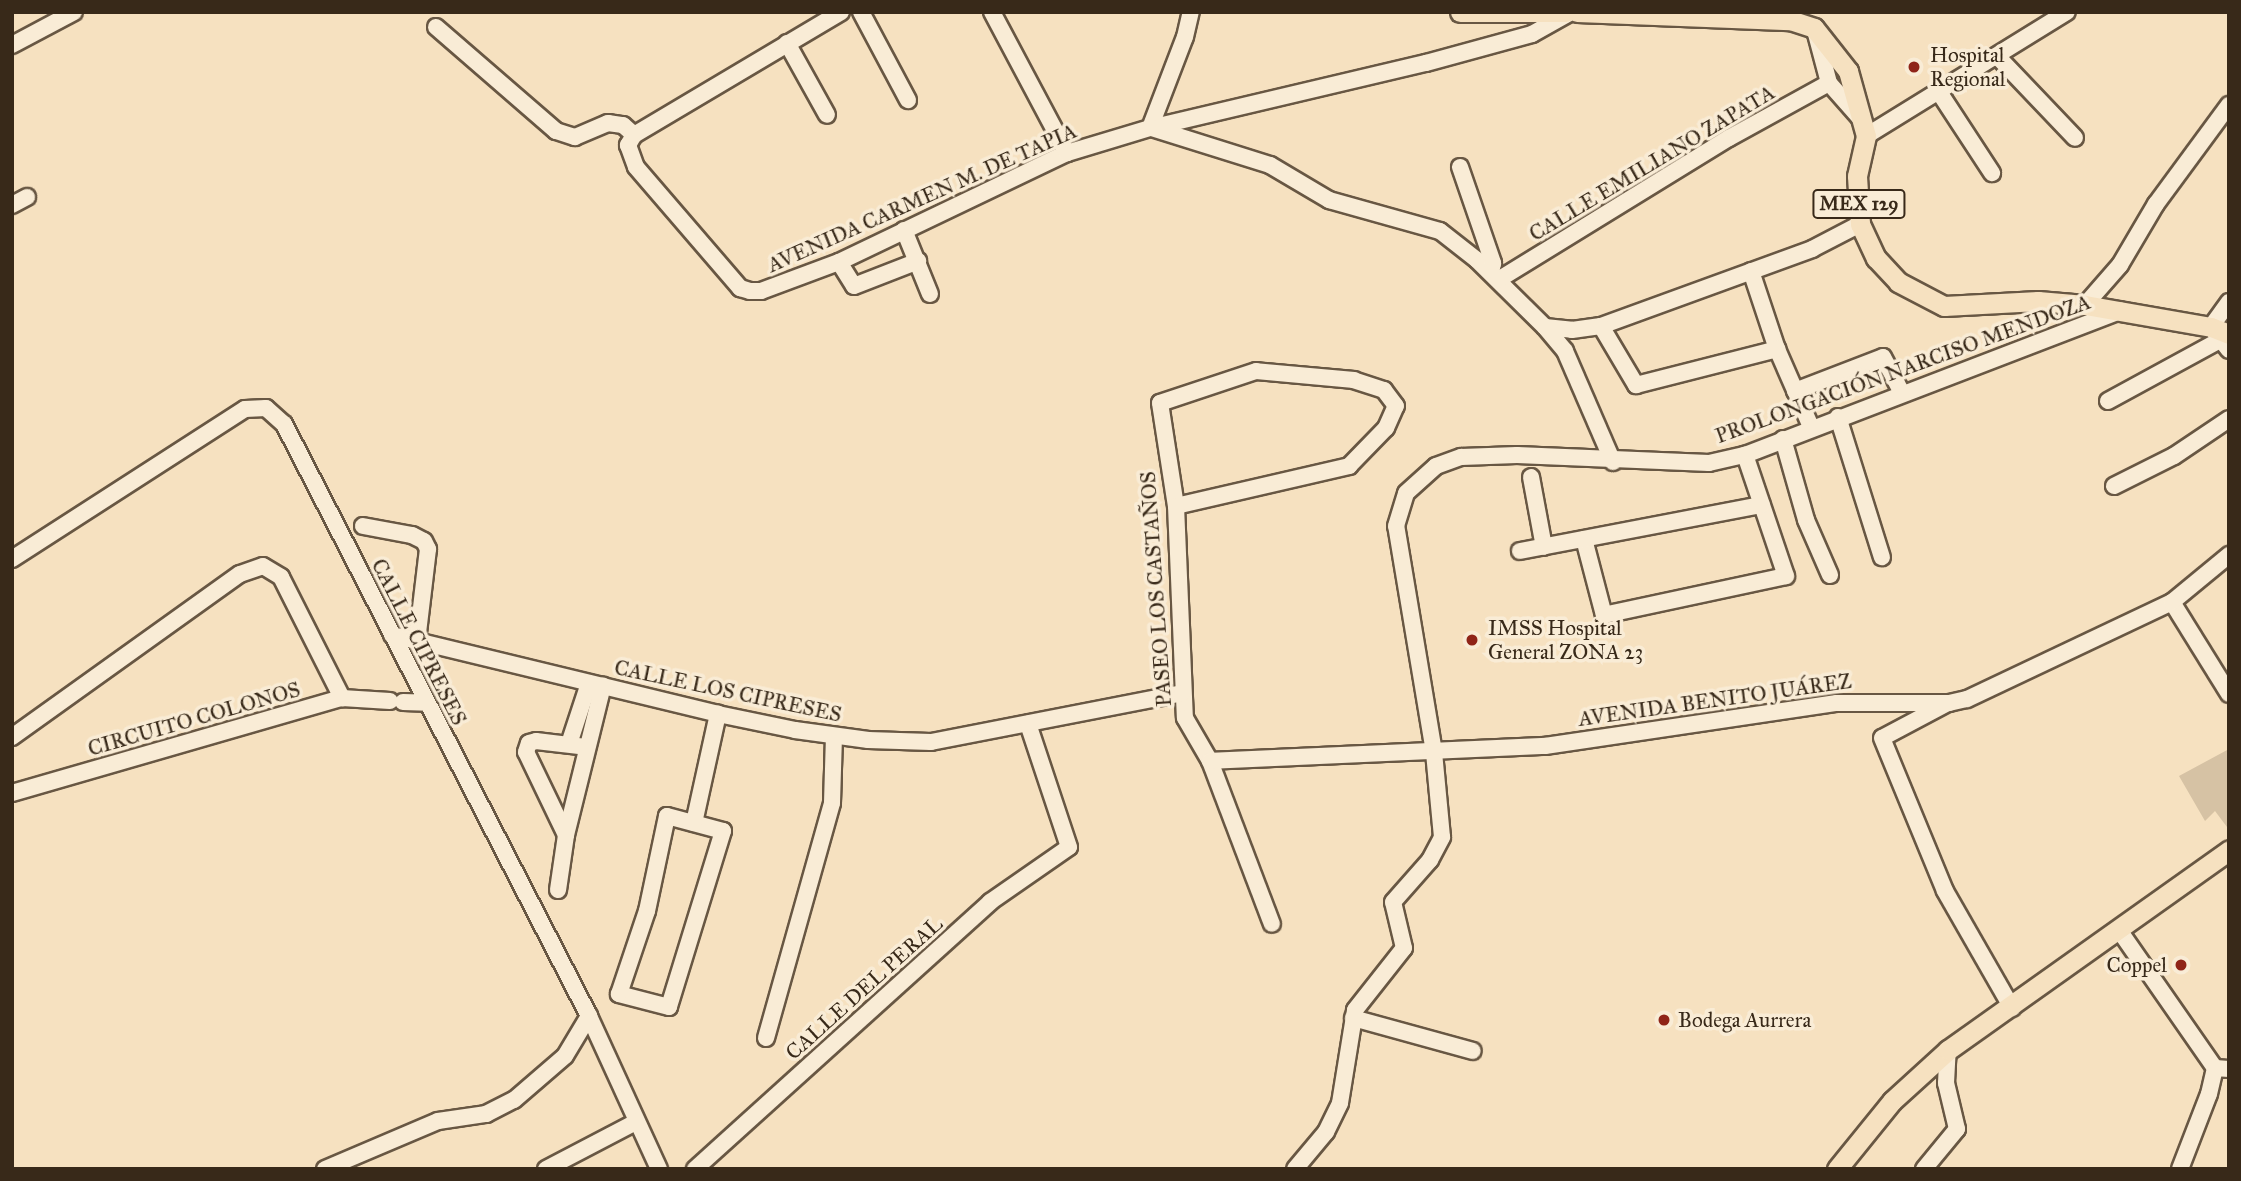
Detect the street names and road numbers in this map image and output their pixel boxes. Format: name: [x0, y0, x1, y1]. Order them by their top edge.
street label: CALLE EMILIANO ZAPATA: [1525, 80, 1779, 246]
street label: AVENIDA CARMEN M. DE TAPIA: [763, 118, 1081, 278]
road number: MEX 129: [1812, 188, 1906, 220]
street label: PROLONGACIÓN NARCISO MENDOZA: [1712, 289, 2094, 449]
street label: PASEO LOS CASTAÑOS: [1135, 471, 1177, 707]
street label: CALLE CIPRESES: [366, 555, 472, 729]
street label: CALLE LOS CIPRESES: [612, 655, 844, 727]
street label: AVENIDA BENITO JUÁREZ: [1577, 668, 1853, 732]
street label: CIRCUITO COLONOS: [85, 677, 303, 761]
street label: CALLE DEL PERAL: [781, 911, 947, 1065]

